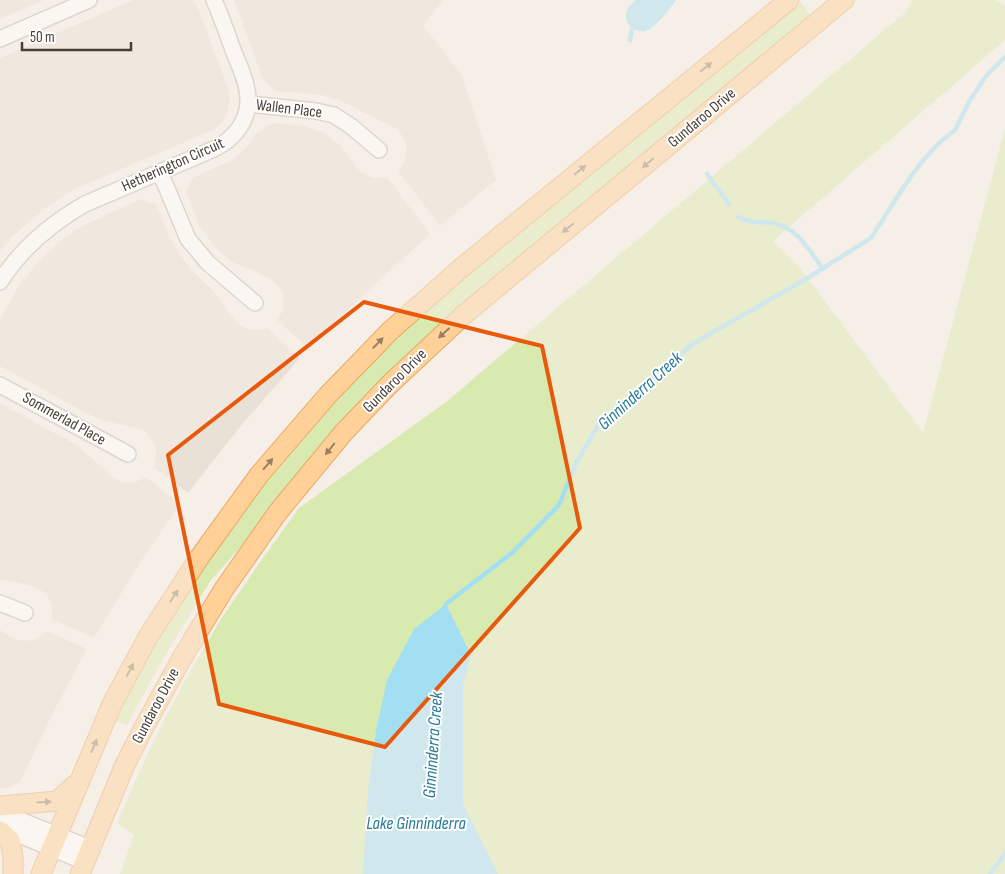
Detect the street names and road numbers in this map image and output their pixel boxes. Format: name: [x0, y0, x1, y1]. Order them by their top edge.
street label: Gundaroo Drive: [664, 84, 740, 152]
street label: Wallen Place: [255, 96, 323, 122]
street label: Hetherington Circuit: [119, 134, 227, 196]
street label: Gundaroo Drive: [359, 345, 431, 417]
street label: Sommerlad Place: [19, 388, 109, 450]
street label: Gundaroo Drive: [128, 665, 184, 747]

